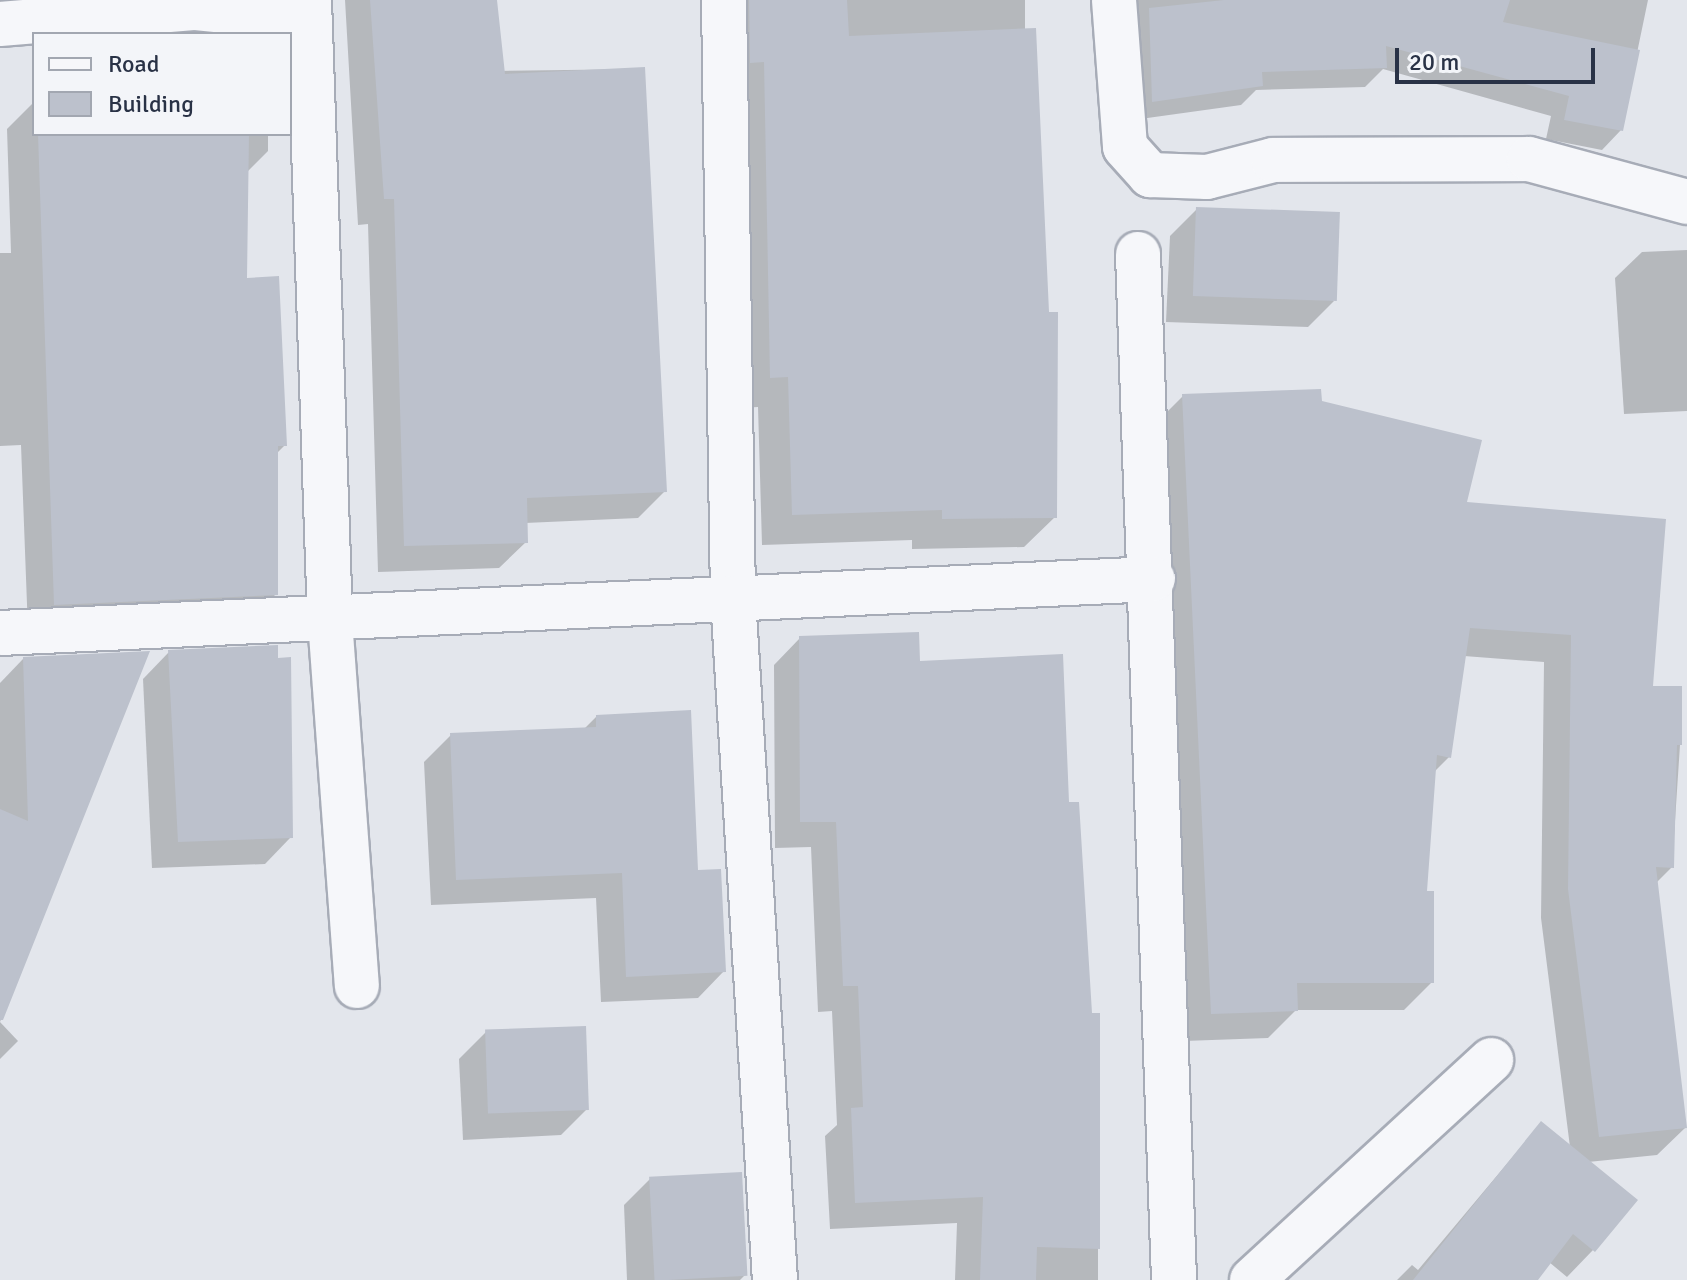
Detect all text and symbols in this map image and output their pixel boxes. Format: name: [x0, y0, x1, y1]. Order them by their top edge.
legend: [32, 32, 292, 136]
scale bar: [1399, 32, 1599, 82]
text: 20 m: [1409, 47, 1459, 77]
text: Road: [108, 49, 159, 79]
text: Building: [108, 89, 194, 119]

